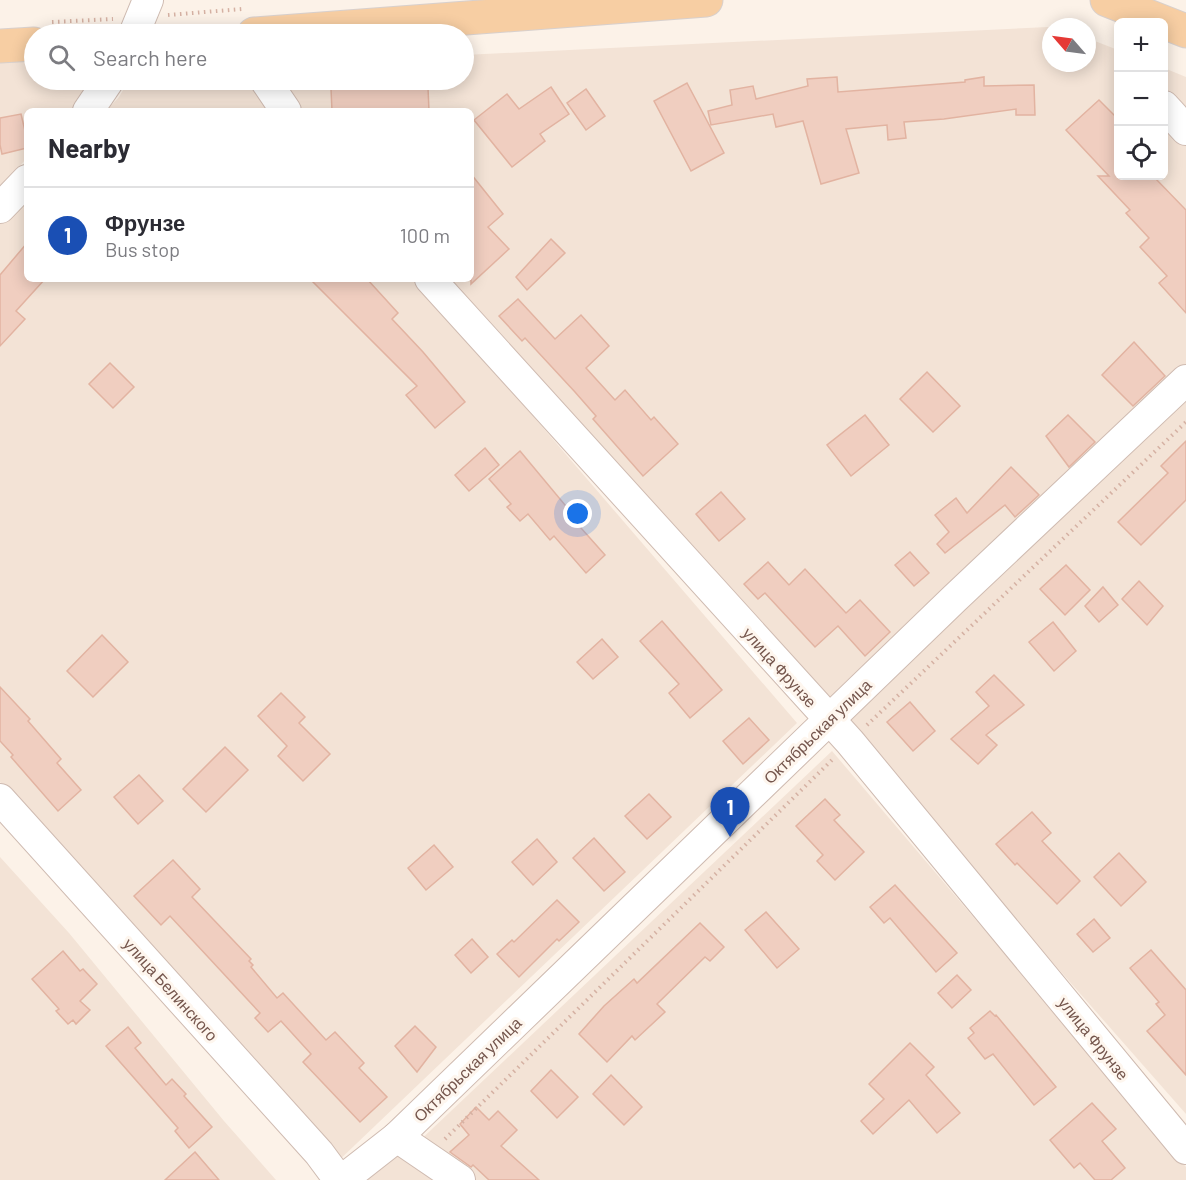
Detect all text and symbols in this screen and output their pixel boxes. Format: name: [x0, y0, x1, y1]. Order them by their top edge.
north arrow: [1042, 18, 1096, 72]
map controls: [1114, 18, 1168, 180]
button: +: [1114, 18, 1168, 72]
search box: [24, 24, 474, 90]
icon: search: [45, 41, 78, 74]
text: Search here: [93, 44, 207, 70]
button: −: [1114, 72, 1168, 126]
button: locate: [1114, 126, 1168, 180]
text: Nearby: [48, 132, 130, 163]
text: Фрунзе: [105, 209, 185, 235]
text: 1: [64, 223, 71, 247]
text: 100 m: [400, 223, 450, 247]
text: Bus stop: [105, 237, 180, 261]
your location: [563, 499, 592, 528]
street label: улица Фрунзе: [739, 623, 821, 711]
street label: Октябрьская улица: [759, 675, 875, 787]
pin: 1: [710, 788, 750, 837]
street label: улица Белинского: [120, 934, 222, 1044]
street label: улица Фрунзе: [1055, 993, 1133, 1083]
street label: Октябрьская улица: [409, 1013, 525, 1125]

